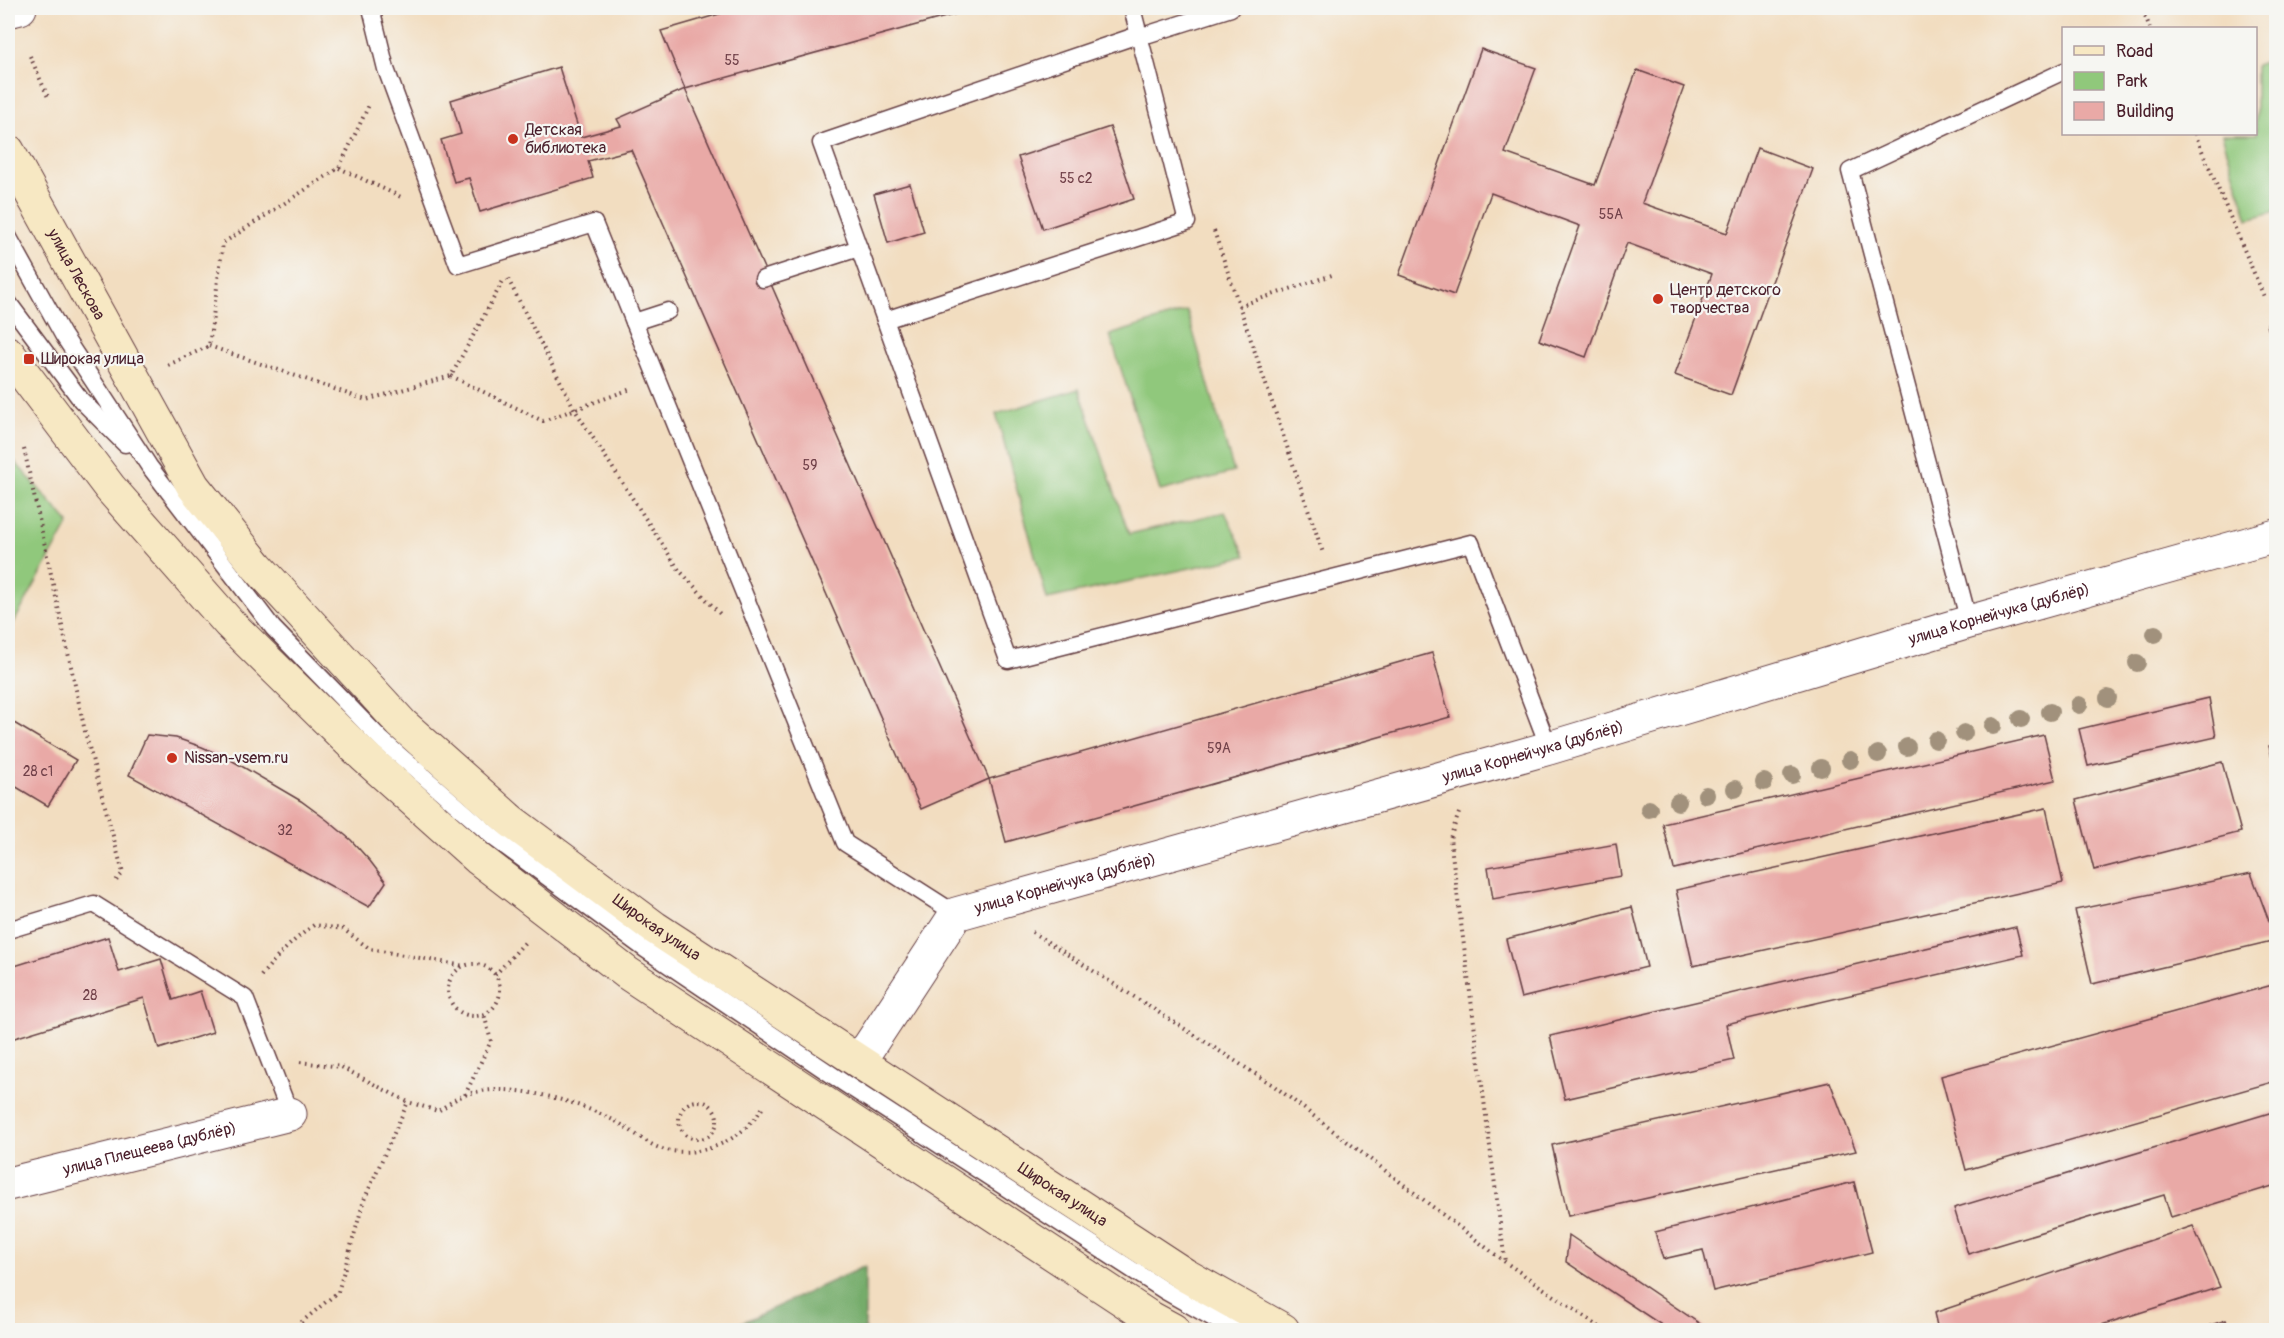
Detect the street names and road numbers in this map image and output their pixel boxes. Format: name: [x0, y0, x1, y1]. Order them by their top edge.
street label: улица Лескова: [42, 224, 109, 324]
street label: улица Корнейчука (дублёр): [1905, 579, 2092, 650]
street label: улица Корнейчука (дублёр): [1439, 716, 1626, 788]
street label: улица Корнейчука (дублёр): [971, 849, 1158, 919]
street label: Широкая улица: [609, 890, 704, 965]
street label: улица Плещеева (дублёр): [60, 1118, 238, 1180]
street label: Широкая улица: [1014, 1158, 1111, 1231]

